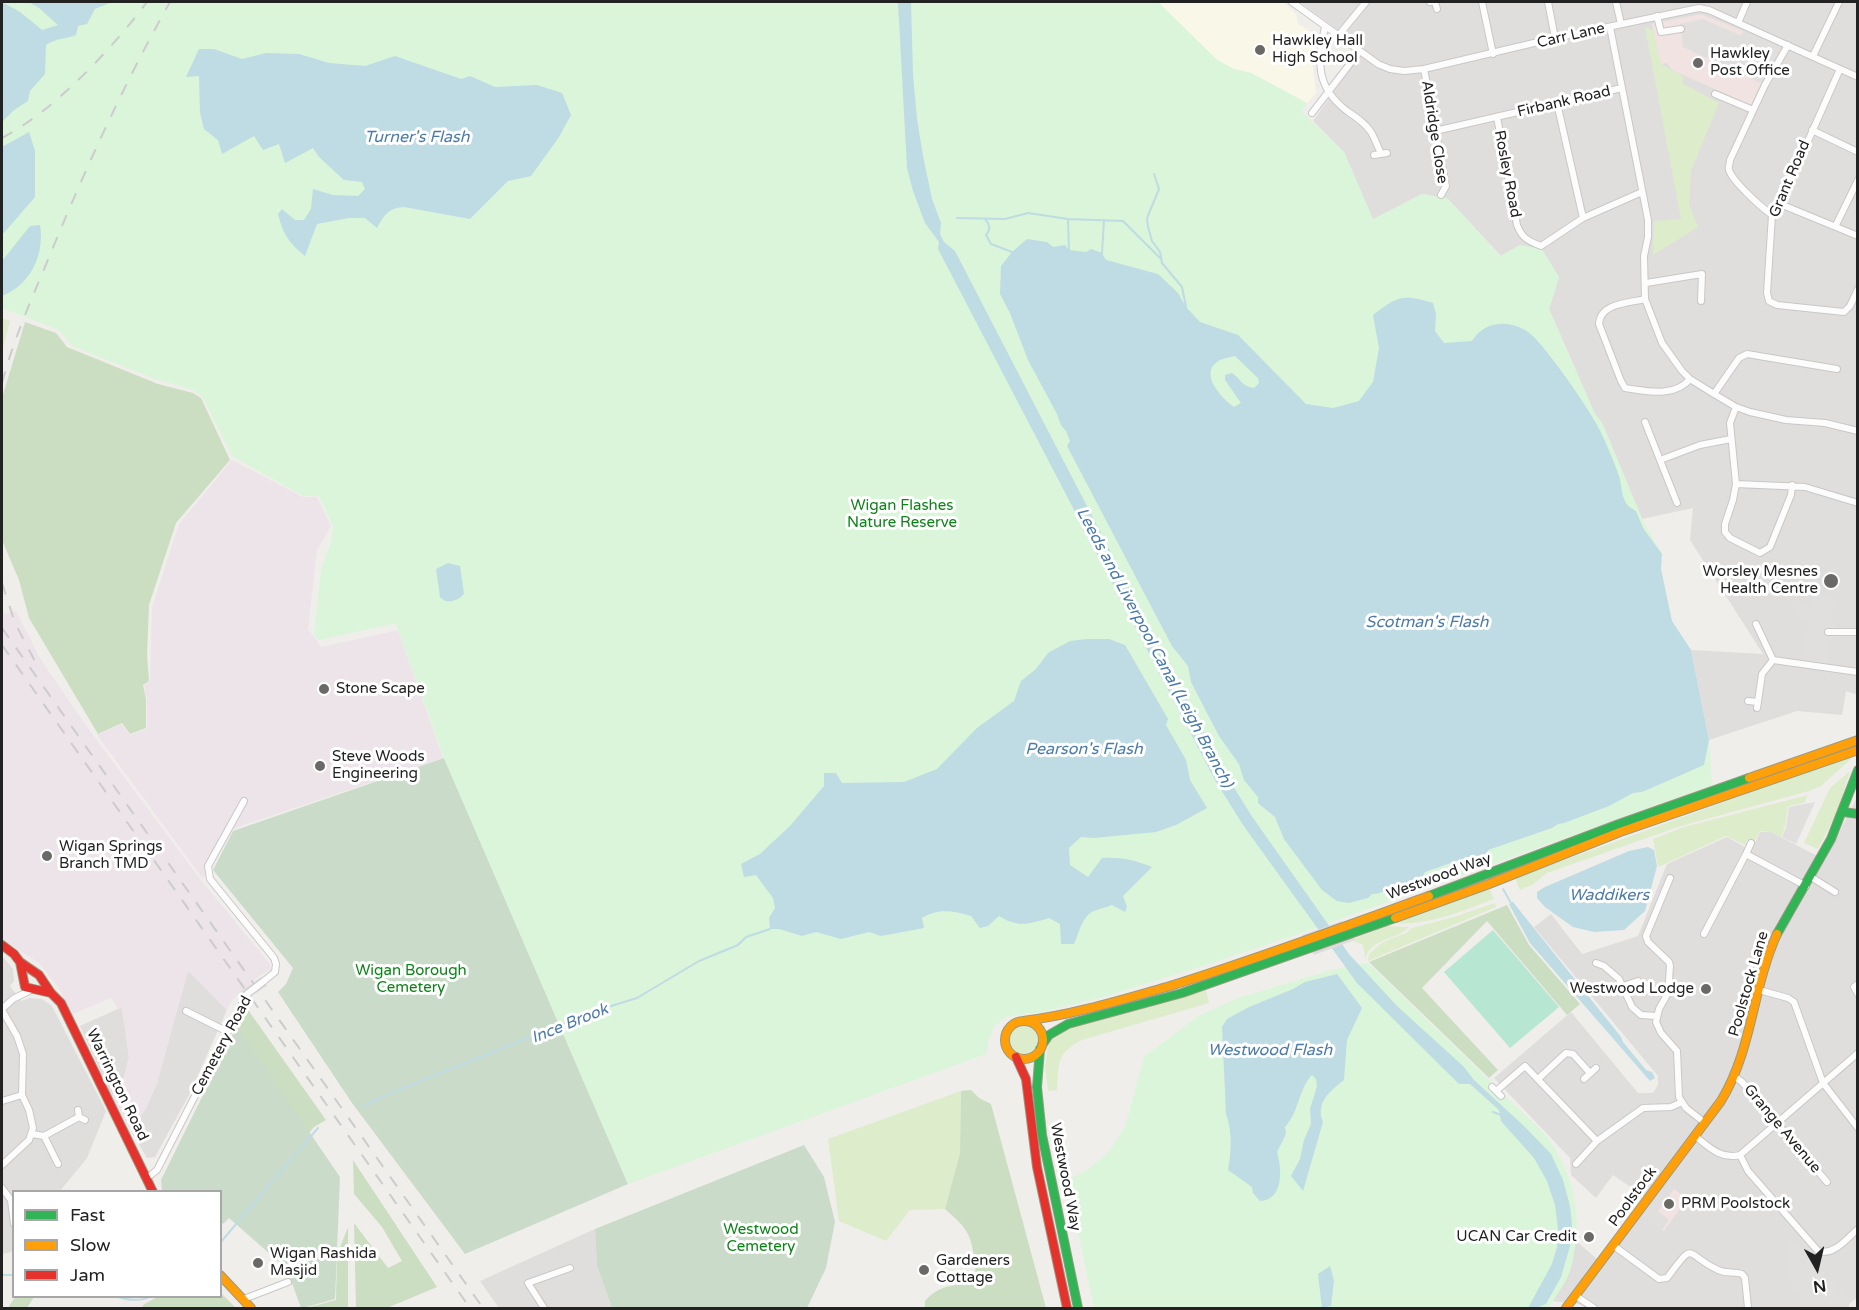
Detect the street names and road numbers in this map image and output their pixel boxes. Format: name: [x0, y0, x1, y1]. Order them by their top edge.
street label: Carr Lane: [1535, 19, 1607, 53]
street label: Aldridge Close: [1417, 79, 1451, 185]
street label: Firbank Road: [1516, 83, 1612, 121]
street label: Rosley Road: [1490, 129, 1524, 219]
street label: Grant Road: [1766, 138, 1814, 220]
street label: Westwood Way: [1384, 850, 1494, 904]
street label: Poolstock Lane: [1725, 929, 1773, 1039]
street label: Cemetery Road: [188, 993, 256, 1099]
street label: Warrington Road: [82, 1026, 152, 1144]
street label: Grange Avenue: [1740, 1081, 1824, 1177]
street label: Westwood Way: [1046, 1121, 1084, 1233]
street label: Poolstock: [1605, 1163, 1661, 1231]

